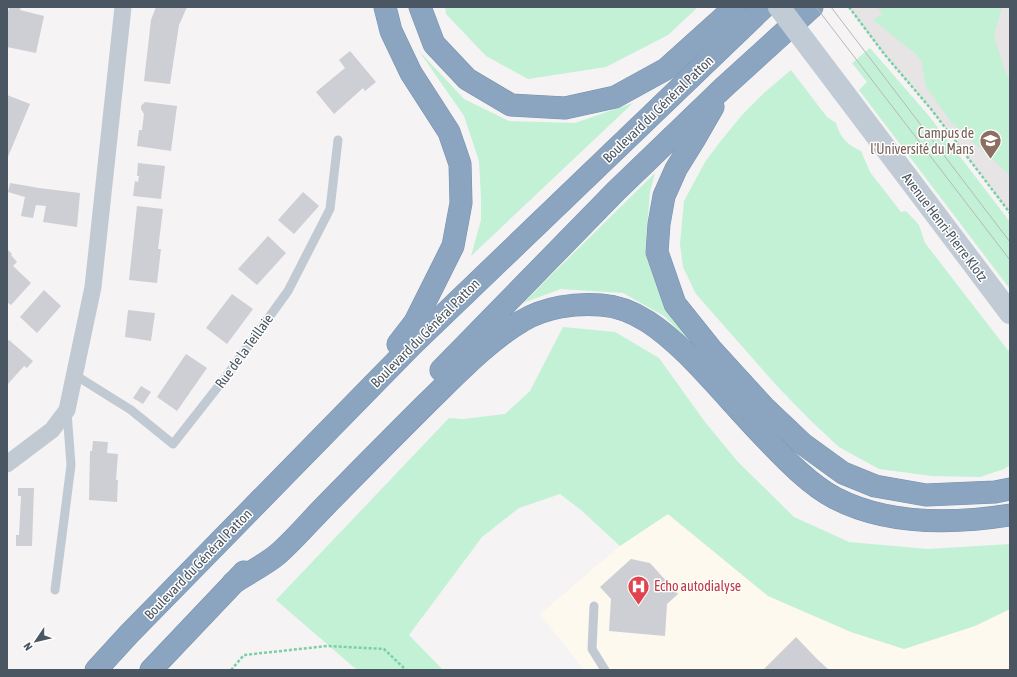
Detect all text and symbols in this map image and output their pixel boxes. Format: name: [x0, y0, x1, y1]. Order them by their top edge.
street label: Boulevard du Général Patton: [599, 52, 717, 166]
place label: Campus de l'Université du Mans: [870, 125, 974, 157]
school or university icon: Campus de l'Université du Mans: [977, 128, 1003, 161]
street label: Avenue Henri-Pierre Klotz: [899, 170, 991, 284]
street label: Boulevard du Général Patton: [367, 275, 483, 391]
street label: Rue de la Teillaie: [212, 311, 276, 391]
street label: Boulevard du Général Patton: [141, 505, 255, 623]
hospital icon: Echo autodialyse: [625, 573, 651, 606]
place label: Echo autodialyse: [654, 578, 741, 594]
north arrow: [16, 621, 56, 661]
text: N: [21, 641, 35, 653]

